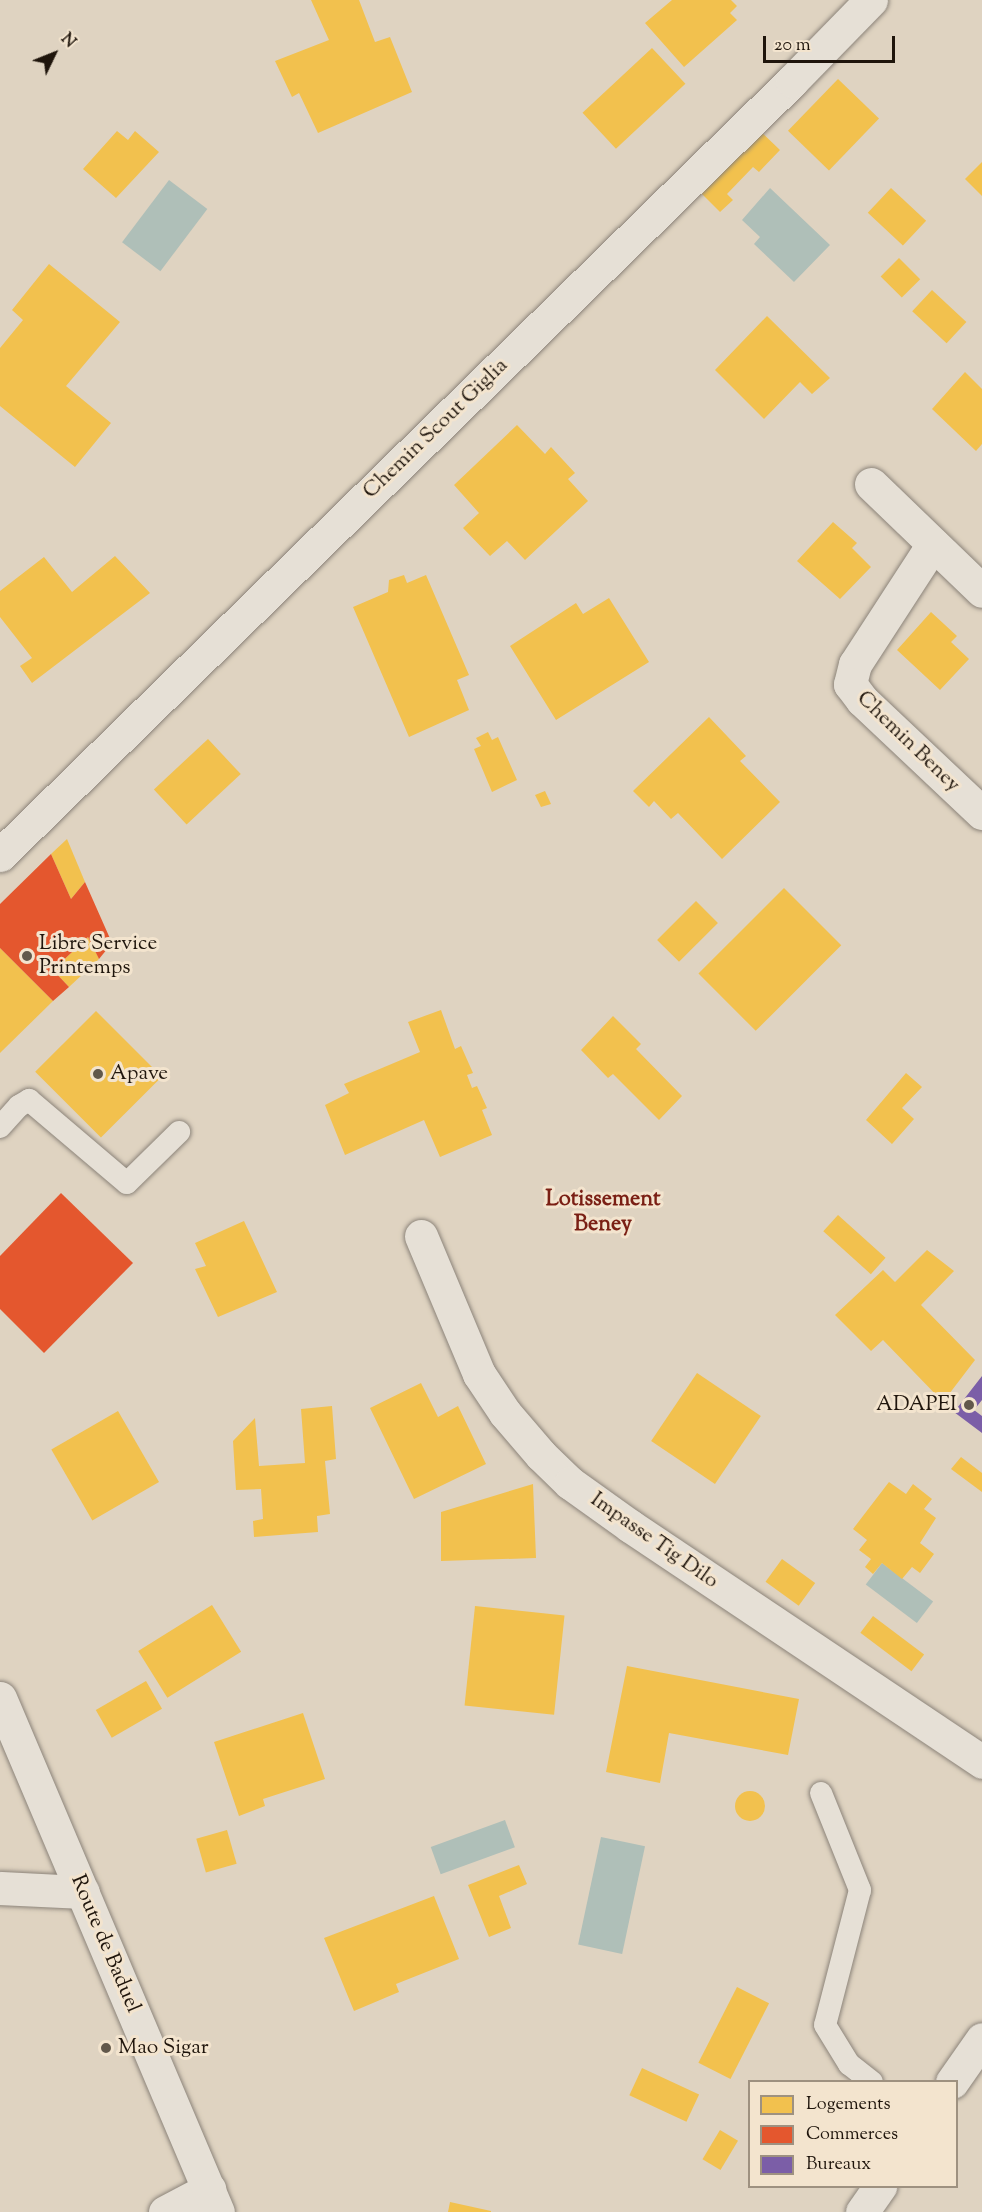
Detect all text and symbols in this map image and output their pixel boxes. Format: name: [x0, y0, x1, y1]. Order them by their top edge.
north arrow: [24, 24, 84, 84]
scale bar: [766, 24, 898, 62]
text: N: [55, 29, 80, 54]
text: 20 m: [774, 33, 811, 59]
street label: Chemin Scout Giglia: [359, 354, 513, 504]
street label: Chemin Beney: [851, 686, 965, 798]
place label: Libre Service Printemps: [39, 931, 157, 981]
marker: Libre Service Printemps: [20, 949, 34, 963]
place label: Apave: [110, 1061, 168, 1087]
marker: Apave: [91, 1067, 105, 1081]
district label: Lotissement Beney: [545, 1187, 661, 1238]
place label: ADAPEI: [876, 1392, 957, 1418]
marker: ADAPEI: [962, 1398, 976, 1412]
street label: Impasse Tig Dilo: [585, 1488, 723, 1594]
street label: Route de Baduel: [65, 1871, 145, 2017]
place label: Mao Sigar: [118, 2035, 209, 2061]
marker: Mao Sigar: [99, 2041, 113, 2055]
legend: [748, 2080, 958, 2188]
text: Logements: [806, 2092, 891, 2118]
text: Commerces: [806, 2122, 898, 2148]
text: Bureaux: [806, 2152, 871, 2178]

